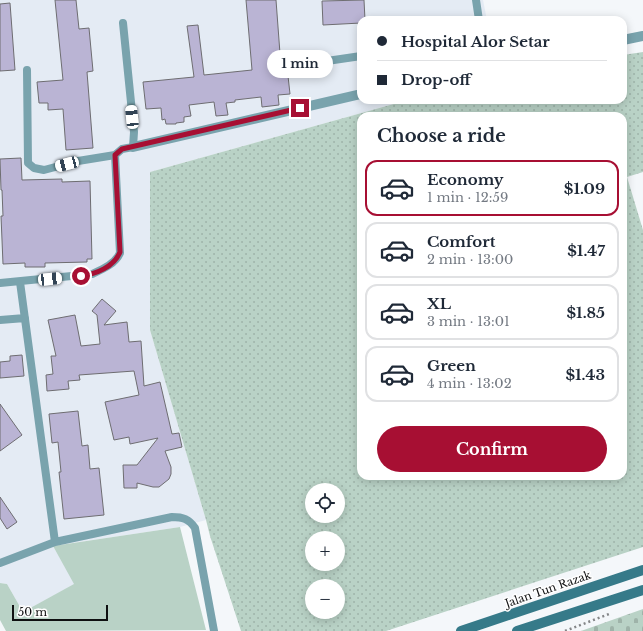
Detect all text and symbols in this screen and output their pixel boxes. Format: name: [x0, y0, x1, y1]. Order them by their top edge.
text: Hospital Alor Setar: [401, 32, 550, 51]
callout: 1 min: [267, 50, 333, 78]
text: 1 min: [281, 55, 319, 72]
text: Drop-off: [401, 70, 471, 89]
route end: [291, 99, 309, 117]
car: [125, 104, 139, 130]
text: Choose a ride: [377, 125, 506, 147]
car: [54, 155, 80, 173]
icon: car: [379, 170, 415, 206]
text: Economy: [427, 170, 504, 189]
text: $1.09: [564, 179, 605, 198]
text: 1 min · 12:59: [427, 189, 508, 206]
icon: car: [379, 232, 415, 268]
text: Comfort: [427, 232, 495, 251]
text: $1.47: [567, 241, 605, 260]
text: 2 min · 13:00: [427, 251, 513, 268]
route start: [72, 267, 90, 285]
car: [37, 272, 63, 286]
icon: car: [379, 294, 415, 330]
text: XL: [427, 294, 451, 313]
text: $1.85: [566, 303, 605, 322]
text: 3 min · 13:01: [427, 313, 510, 330]
icon: car: [379, 356, 415, 392]
text: Green: [427, 356, 476, 375]
text: $1.43: [565, 365, 605, 384]
text: 4 min · 13:02: [427, 375, 512, 392]
button: Confirm: [377, 426, 607, 472]
map controls: [305, 483, 345, 619]
button: locate: [305, 483, 345, 523]
button: +: [305, 531, 345, 571]
street label: Jalan Tun Razak: [501, 568, 593, 611]
button: −: [305, 579, 345, 619]
scale bar: [12, 603, 108, 622]
text: 50 m: [18, 605, 47, 619]

